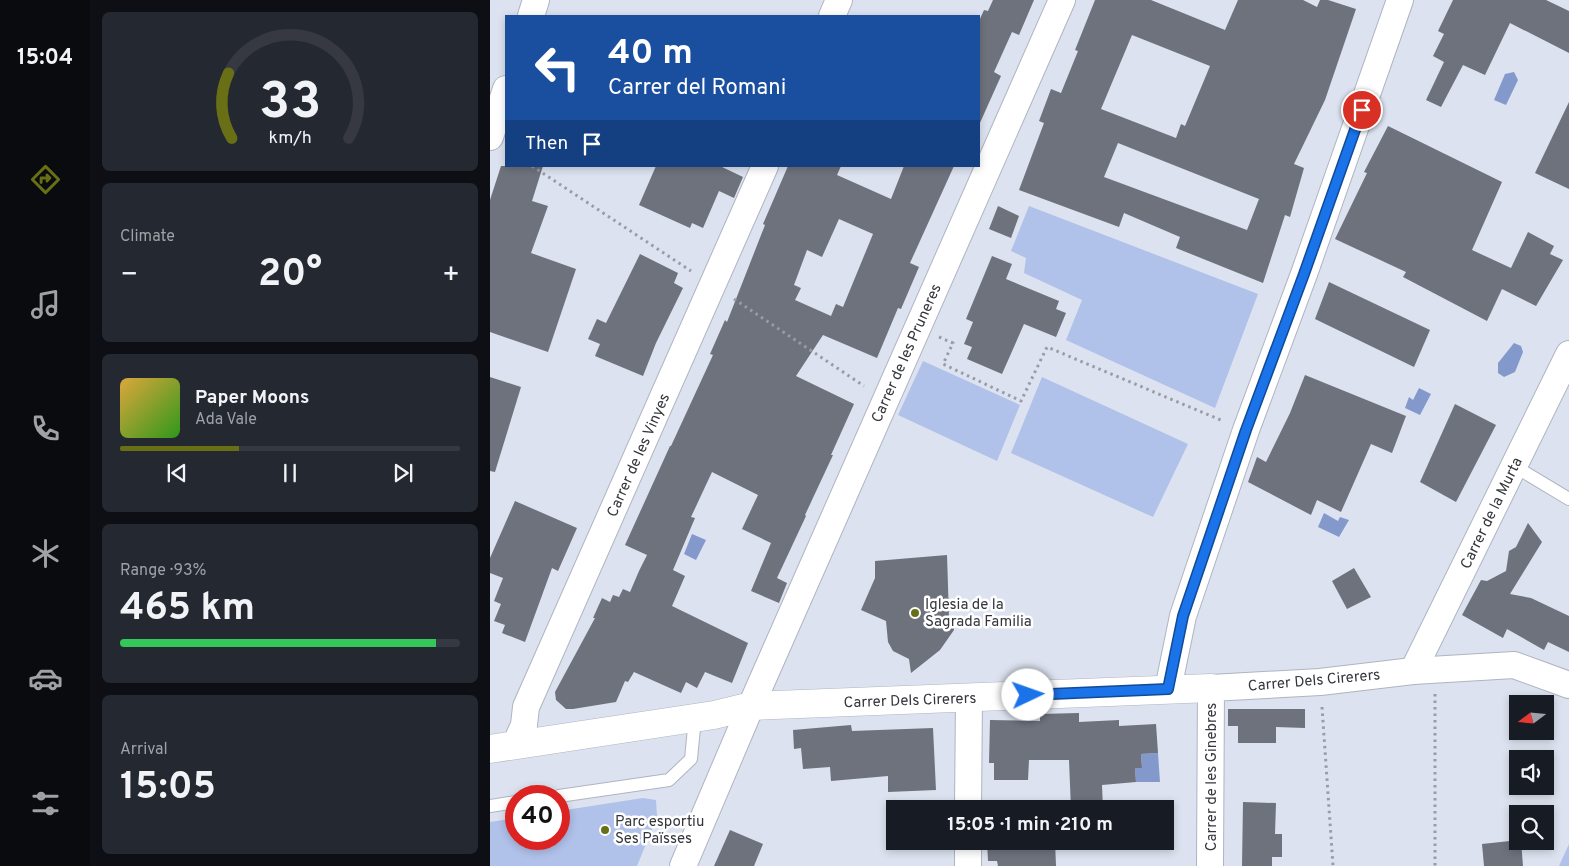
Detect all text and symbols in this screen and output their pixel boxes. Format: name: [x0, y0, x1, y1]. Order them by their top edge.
text: 40 m: [608, 32, 693, 76]
icon: left: [525, 35, 590, 100]
text: 15:04: [17, 45, 73, 72]
text: 33: [259, 71, 321, 137]
text: Carrer del Romani: [608, 75, 786, 102]
pin: [1341, 89, 1383, 131]
icon: arrive: [1348, 96, 1376, 124]
text: km/h: [268, 127, 312, 150]
icon: arrive: [578, 130, 606, 158]
text: Then: [525, 132, 568, 156]
icon: directions: [28, 162, 63, 197]
text: Climate: [120, 227, 175, 247]
text: 20°: [258, 251, 322, 300]
text: −: [120, 258, 138, 294]
text: +: [442, 258, 460, 294]
street label: Carrer de les Pruneres: [868, 281, 947, 426]
icon: music: [28, 287, 63, 322]
text: Paper Moons: [195, 386, 309, 410]
street label: Carrer de les Vinyes: [604, 391, 675, 520]
text: Ada Vale: [195, 410, 257, 430]
icon: phone: [28, 411, 63, 446]
street label: Carrer de la Murta: [1457, 455, 1528, 573]
icon: previous: [163, 459, 191, 487]
icon: pause: [276, 459, 304, 487]
icon: next: [389, 459, 417, 487]
icon: climate: [28, 536, 63, 571]
text: Range · 93%: [120, 561, 207, 581]
text: 465 km: [120, 585, 255, 634]
place label: Iglesia de la Sagrada Familia: [925, 596, 1032, 632]
marker: Iglesia de la Sagrada Familia: [909, 607, 921, 619]
icon: car: [28, 661, 63, 696]
street label: Carrer Dels Cirerers: [1247, 666, 1381, 697]
position arrow: [1001, 668, 1053, 720]
street label: Carrer Dels Cirerers: [843, 690, 977, 713]
north arrow: [1509, 695, 1554, 740]
map controls: [1509, 695, 1554, 850]
street label: Carrer de les Ginebres: [1203, 703, 1222, 851]
text: Arrival: [120, 740, 168, 760]
button: sound: [1509, 750, 1554, 795]
text: 15:05: [120, 764, 216, 813]
speed limit sign: 40: [505, 785, 570, 850]
icon: filters: [28, 786, 63, 821]
button: search: [1509, 805, 1554, 850]
place label: Parc esportiu Ses Païsses: [615, 813, 704, 849]
text: 15:05 · 1 min · 210 m: [947, 813, 1113, 837]
marker: Parc esportiu Ses Païsses: [599, 824, 611, 836]

